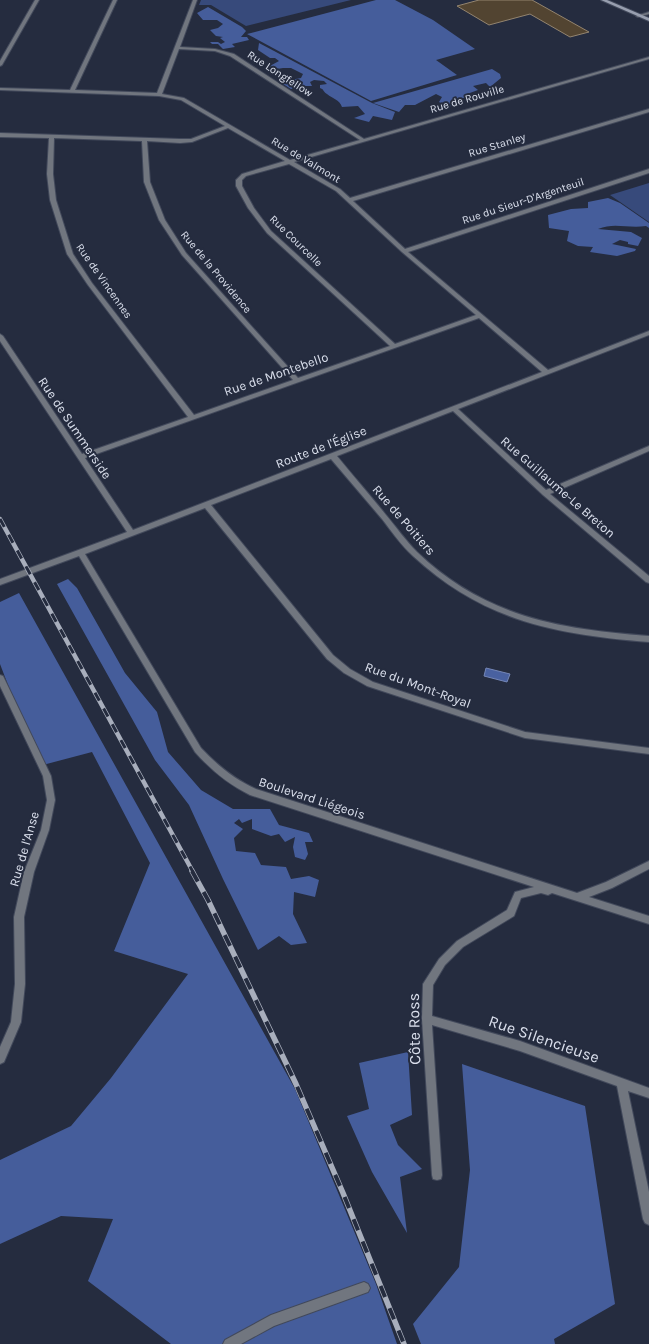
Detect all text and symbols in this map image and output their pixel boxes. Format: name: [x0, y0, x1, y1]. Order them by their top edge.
street label: Rue Longfellow: [245, 48, 315, 100]
street label: Rue de Rouville: [428, 82, 506, 116]
street label: Rue Stanley: [467, 130, 527, 160]
street label: Rue de Valmont: [269, 134, 343, 186]
street label: Rue du Sieur-D'Argenteuil: [460, 175, 586, 227]
street label: Rue Courcelle: [267, 213, 325, 270]
street label: Rue de la Providence: [178, 228, 254, 316]
street label: Rue de Vincennes: [73, 241, 135, 321]
street label: Rue de Montebello: [222, 349, 330, 399]
street label: Rue de Summerside: [35, 374, 115, 482]
street label: Route de l'Église: [273, 421, 369, 471]
street label: Rue Guillaume-Le Breton: [498, 433, 618, 541]
street label: Rue de Poitiers: [369, 482, 439, 558]
street label: Rue du Mont-Royal: [363, 659, 473, 711]
street label: Boulevard Liégeois: [257, 774, 367, 822]
street label: Rue de l'Anse: [6, 809, 42, 888]
street label: Côte Ross: [404, 993, 424, 1065]
street label: Rue Silencieuse: [486, 1011, 602, 1067]

